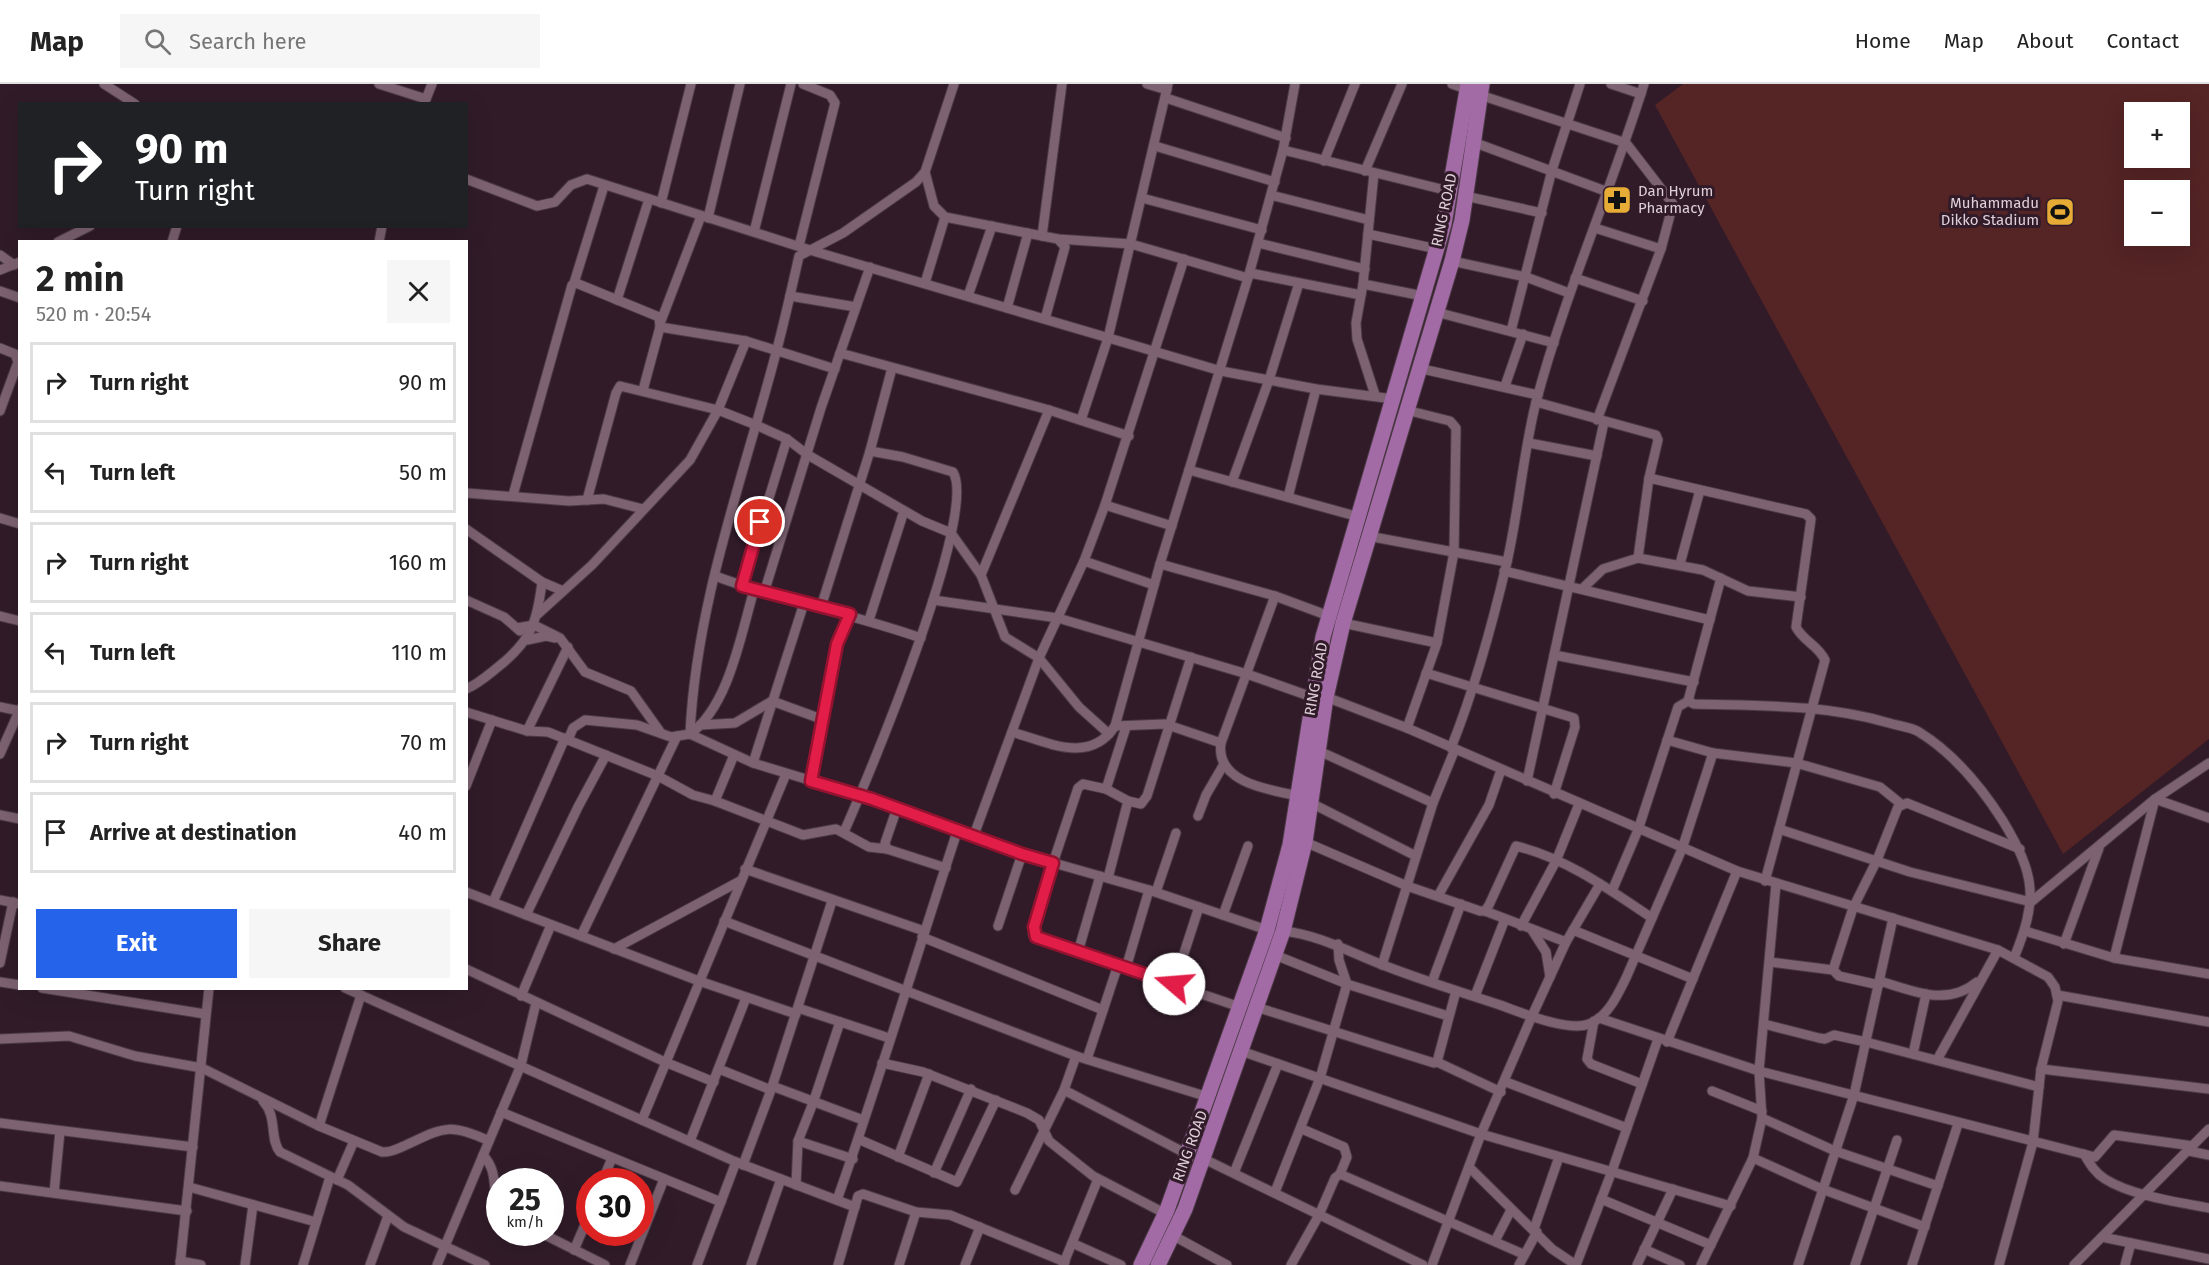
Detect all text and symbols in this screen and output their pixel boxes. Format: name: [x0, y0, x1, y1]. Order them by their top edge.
search box: [120, 14, 540, 68]
text: Map: [30, 25, 84, 58]
icon: search: [141, 25, 174, 58]
text: Search here: [189, 28, 307, 55]
text: Home: [1855, 28, 1911, 54]
text: Map: [1944, 28, 1984, 54]
text: About: [2017, 28, 2074, 54]
text: Contact: [2107, 28, 2179, 54]
map controls: [2124, 102, 2190, 246]
button: +: [2124, 102, 2190, 168]
text: 90 m: [135, 124, 229, 174]
icon: right: [36, 126, 114, 204]
street label: RING ROAD: [1427, 172, 1461, 248]
text: Turn right: [135, 175, 255, 207]
button: −: [2124, 180, 2190, 246]
place label: Dan Hyrum Pharmacy: [1638, 182, 1713, 217]
pharmacy icon: Dan Hyrum Pharmacy: [1601, 184, 1633, 216]
place label: Muhammadu Dikko Stadium: [1941, 194, 2039, 229]
sports icon: Muhammadu Dikko Stadium: [2044, 196, 2076, 228]
text: 2 min: [36, 257, 125, 301]
button: close: [387, 260, 450, 323]
text: 520 m · 20:54: [36, 302, 151, 326]
icon: right: [39, 366, 72, 399]
text: Turn right: [90, 369, 189, 396]
text: 90 m: [398, 369, 447, 396]
icon: left: [39, 456, 72, 489]
text: Turn left: [90, 459, 175, 486]
text: 50 m: [399, 459, 447, 486]
pin: [734, 496, 785, 547]
icon: arrive: [743, 505, 776, 538]
icon: right: [39, 546, 72, 579]
text: Turn right: [90, 549, 189, 576]
text: 160 m: [389, 549, 447, 576]
icon: left: [39, 636, 72, 669]
text: Turn left: [90, 639, 175, 666]
text: 110 m: [391, 639, 447, 666]
street label: RING ROAD: [1301, 641, 1331, 717]
icon: right: [39, 726, 72, 759]
text: Turn right: [90, 729, 189, 756]
text: 70 m: [401, 729, 447, 756]
icon: arrive: [39, 816, 72, 849]
text: Arrive at destination: [90, 819, 297, 846]
text: 40 m: [398, 819, 447, 846]
button: Exit: [36, 909, 237, 978]
button: Share: [249, 909, 450, 978]
position arrow: [1142, 952, 1206, 1016]
street label: RING ROAD: [1169, 1108, 1211, 1184]
speed limit sign: 30: [576, 1168, 654, 1246]
text: 25: [509, 1182, 541, 1218]
text: km/h: [506, 1213, 544, 1231]

